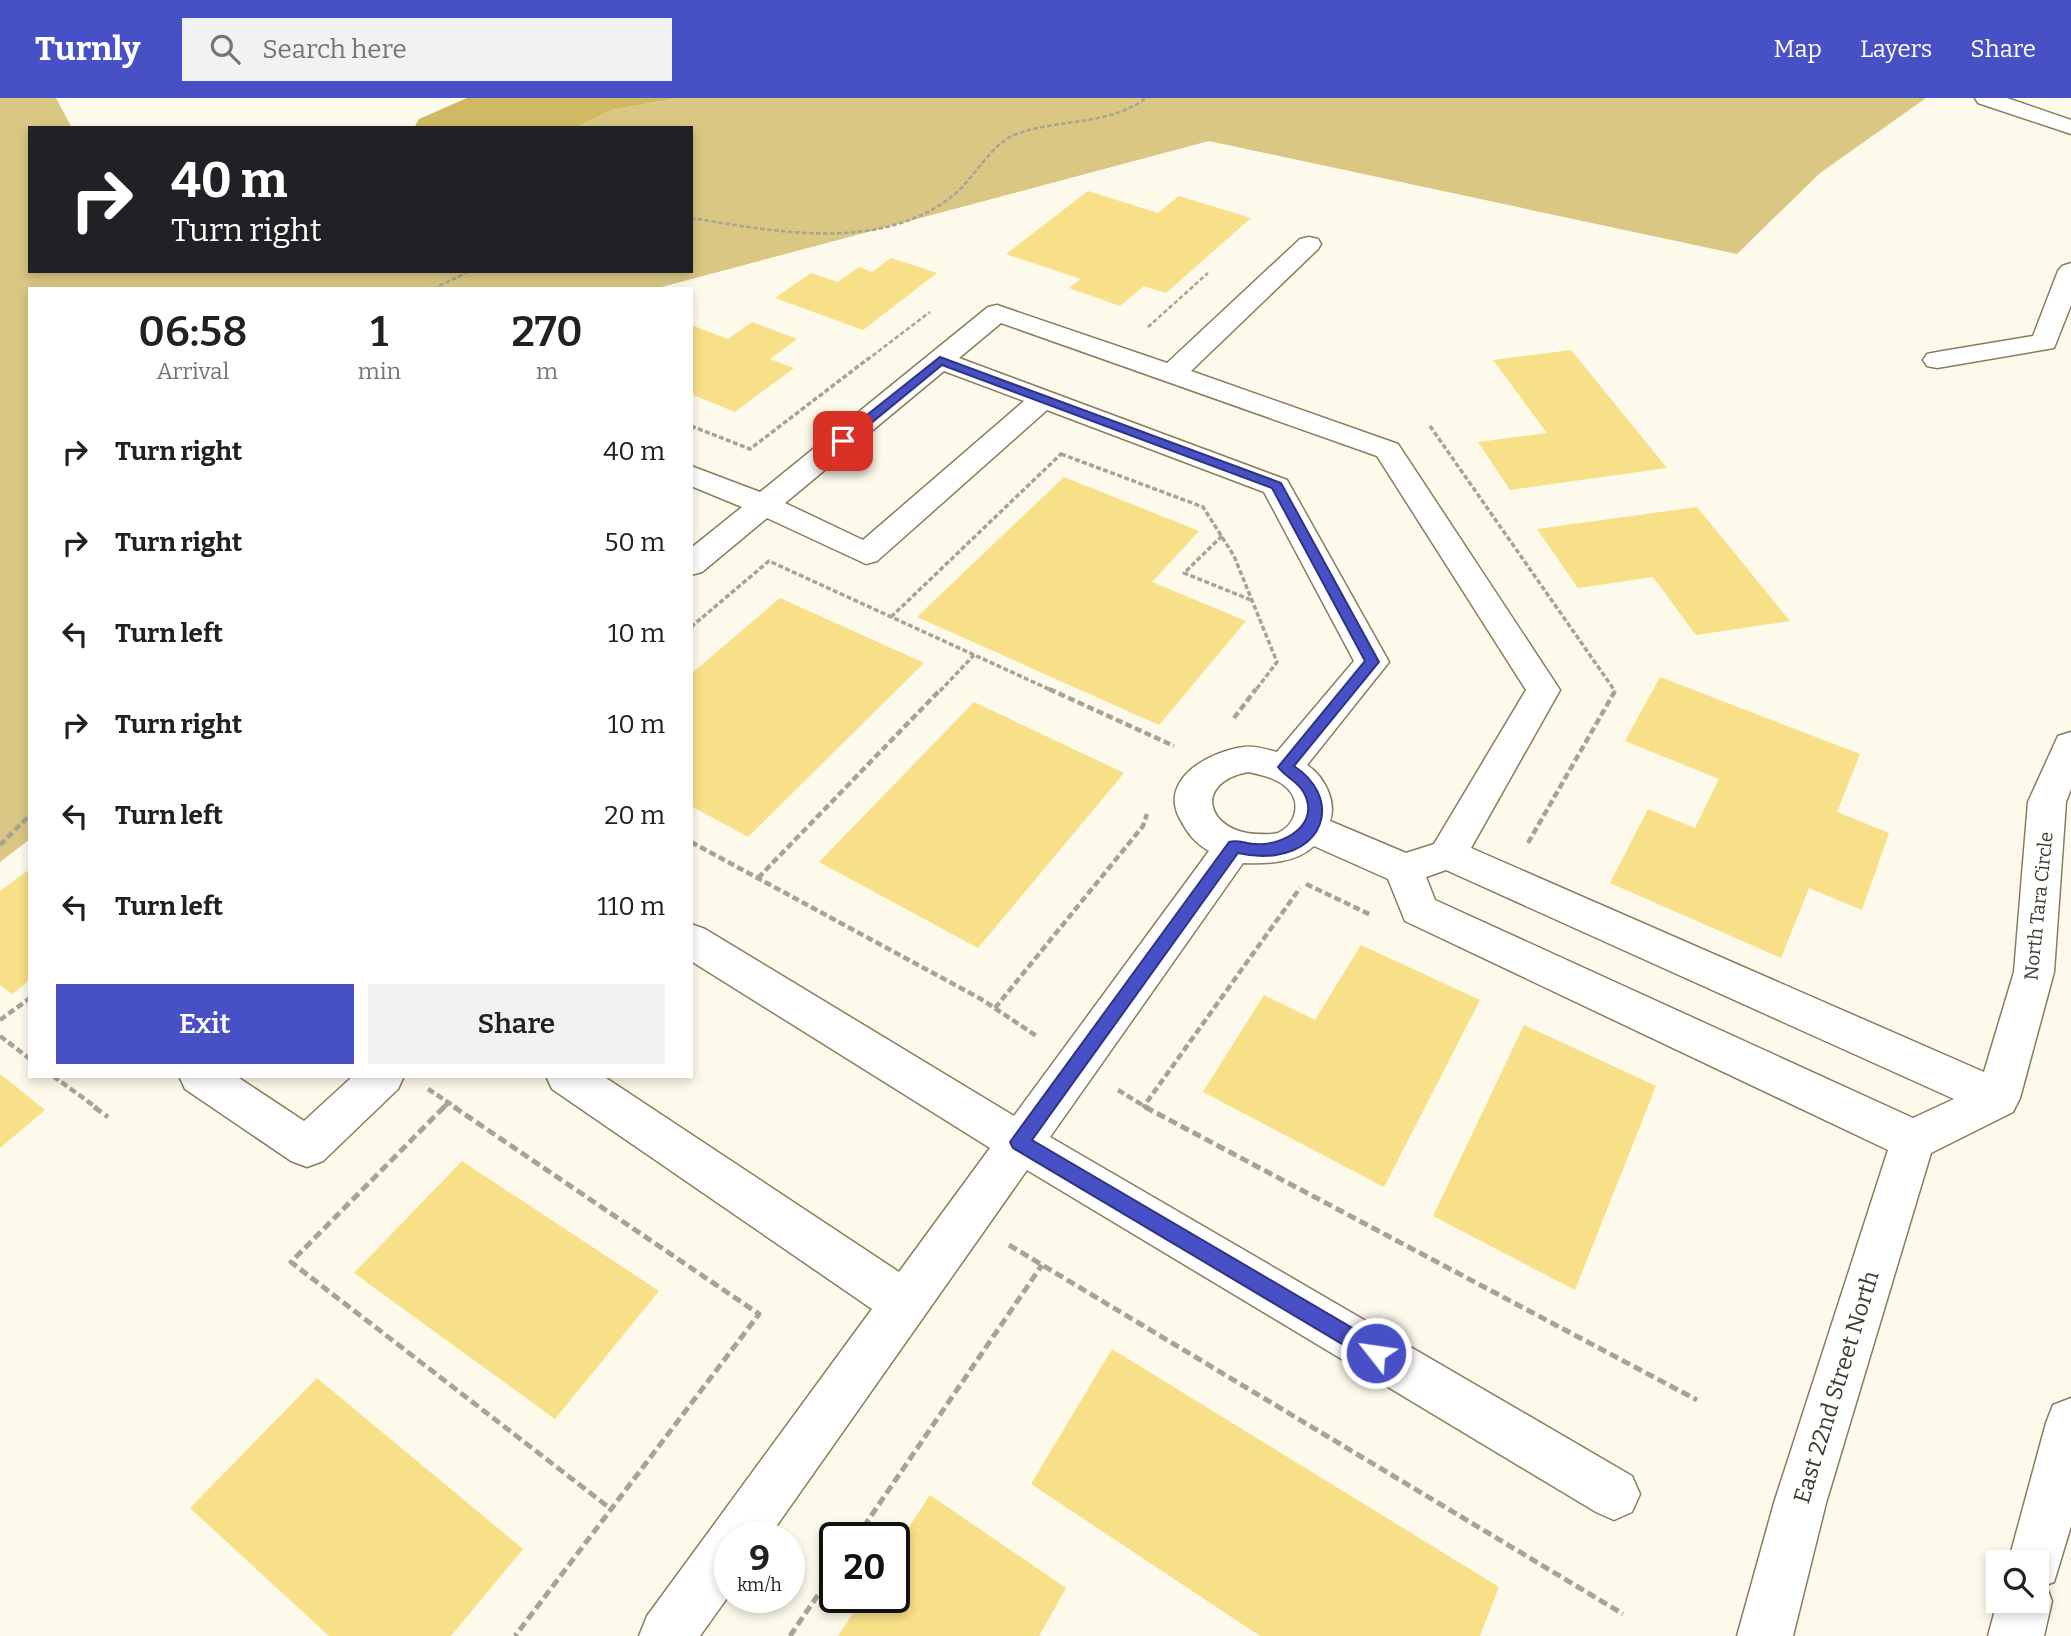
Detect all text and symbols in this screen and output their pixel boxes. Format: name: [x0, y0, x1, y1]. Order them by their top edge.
search box: [182, 18, 672, 81]
text: Turnly: [35, 29, 140, 69]
icon: search: [206, 30, 244, 68]
text: Search here: [262, 34, 407, 65]
text: Map: [1774, 35, 1822, 63]
text: Layers: [1860, 35, 1932, 63]
text: Share: [1970, 35, 2036, 63]
text: 40 m: [171, 151, 288, 210]
icon: right: [56, 154, 147, 245]
text: Turn right: [171, 211, 322, 249]
text: 06:58: [138, 307, 247, 357]
text: 1: [371, 307, 388, 357]
text: 270: [511, 307, 583, 357]
text: Arrival: [156, 357, 229, 385]
text: min: [358, 357, 401, 385]
text: m: [536, 357, 558, 385]
pin: [813, 411, 873, 471]
icon: arrive: [824, 422, 862, 460]
icon: right: [56, 433, 94, 471]
text: Turn right: [115, 436, 242, 467]
text: 40 m: [603, 436, 665, 467]
icon: right: [56, 524, 94, 562]
text: Turn right: [115, 527, 242, 558]
text: 50 m: [604, 527, 665, 558]
icon: left: [56, 615, 94, 653]
text: Turn left: [115, 618, 223, 649]
text: 10 m: [608, 618, 665, 649]
icon: right: [56, 706, 94, 744]
text: Turn right: [115, 709, 242, 740]
text: 10 m: [608, 709, 665, 740]
icon: left: [56, 797, 94, 835]
text: Turn left: [115, 800, 223, 831]
text: 20 m: [604, 800, 665, 831]
street label: North Tara Circle: [2019, 831, 2058, 982]
icon: left: [56, 888, 94, 926]
text: Turn left: [115, 891, 223, 922]
text: 110 m: [597, 891, 665, 922]
button: Exit: [56, 984, 354, 1064]
button: Share: [368, 984, 665, 1064]
street label: East 22nd Street North: [1787, 1268, 1885, 1506]
position arrow: [1339, 1316, 1413, 1390]
speed limit sign: 20: [819, 1522, 910, 1613]
text: 9: [749, 1537, 770, 1579]
map controls: [1986, 1550, 2049, 1613]
button: search: [1986, 1550, 2049, 1613]
text: km/h: [737, 1574, 782, 1596]

